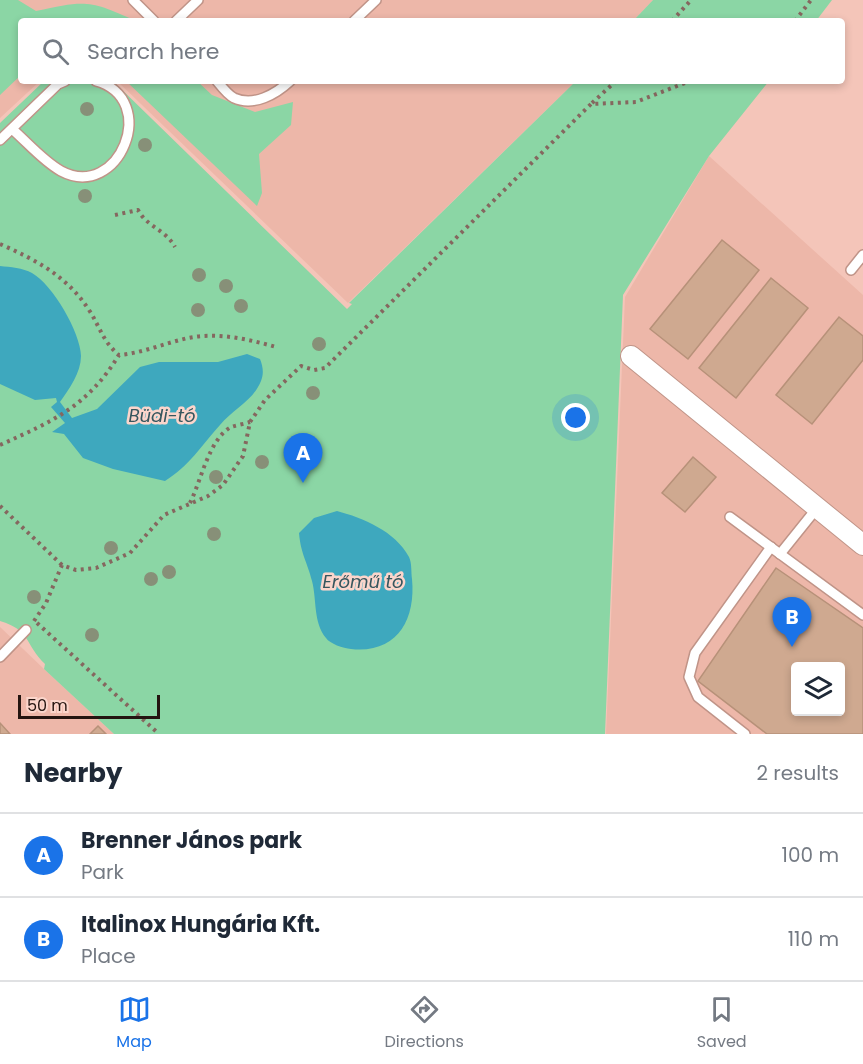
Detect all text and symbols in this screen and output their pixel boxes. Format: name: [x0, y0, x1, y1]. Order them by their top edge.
search box: [18, 18, 845, 84]
icon: search: [39, 35, 72, 68]
text: Search here: [87, 36, 220, 67]
water label: Büdi-tó: [128, 403, 196, 428]
your location: [561, 403, 590, 432]
pin: A: [284, 434, 322, 483]
water label: Erőmű tó: [323, 569, 403, 594]
pin: B: [772, 598, 812, 647]
map controls: [791, 662, 845, 716]
button: layers: [791, 662, 845, 716]
scale bar: [18, 692, 160, 720]
text: 50 m: [27, 694, 68, 717]
text: Nearby: [24, 755, 122, 791]
text: 2 results: [756, 759, 839, 787]
text: Brenner János park: [81, 825, 302, 856]
text: A: [36, 841, 51, 869]
text: 100 m: [782, 841, 839, 869]
text: Park: [81, 858, 124, 886]
text: Italinox Hungária Kft.: [81, 909, 320, 940]
text: B: [37, 925, 50, 953]
text: 110 m: [788, 925, 839, 953]
text: Place: [81, 942, 136, 970]
tab: Map: [116, 993, 152, 1054]
tab: Directions: [385, 993, 464, 1054]
tab: Saved: [697, 993, 747, 1054]

